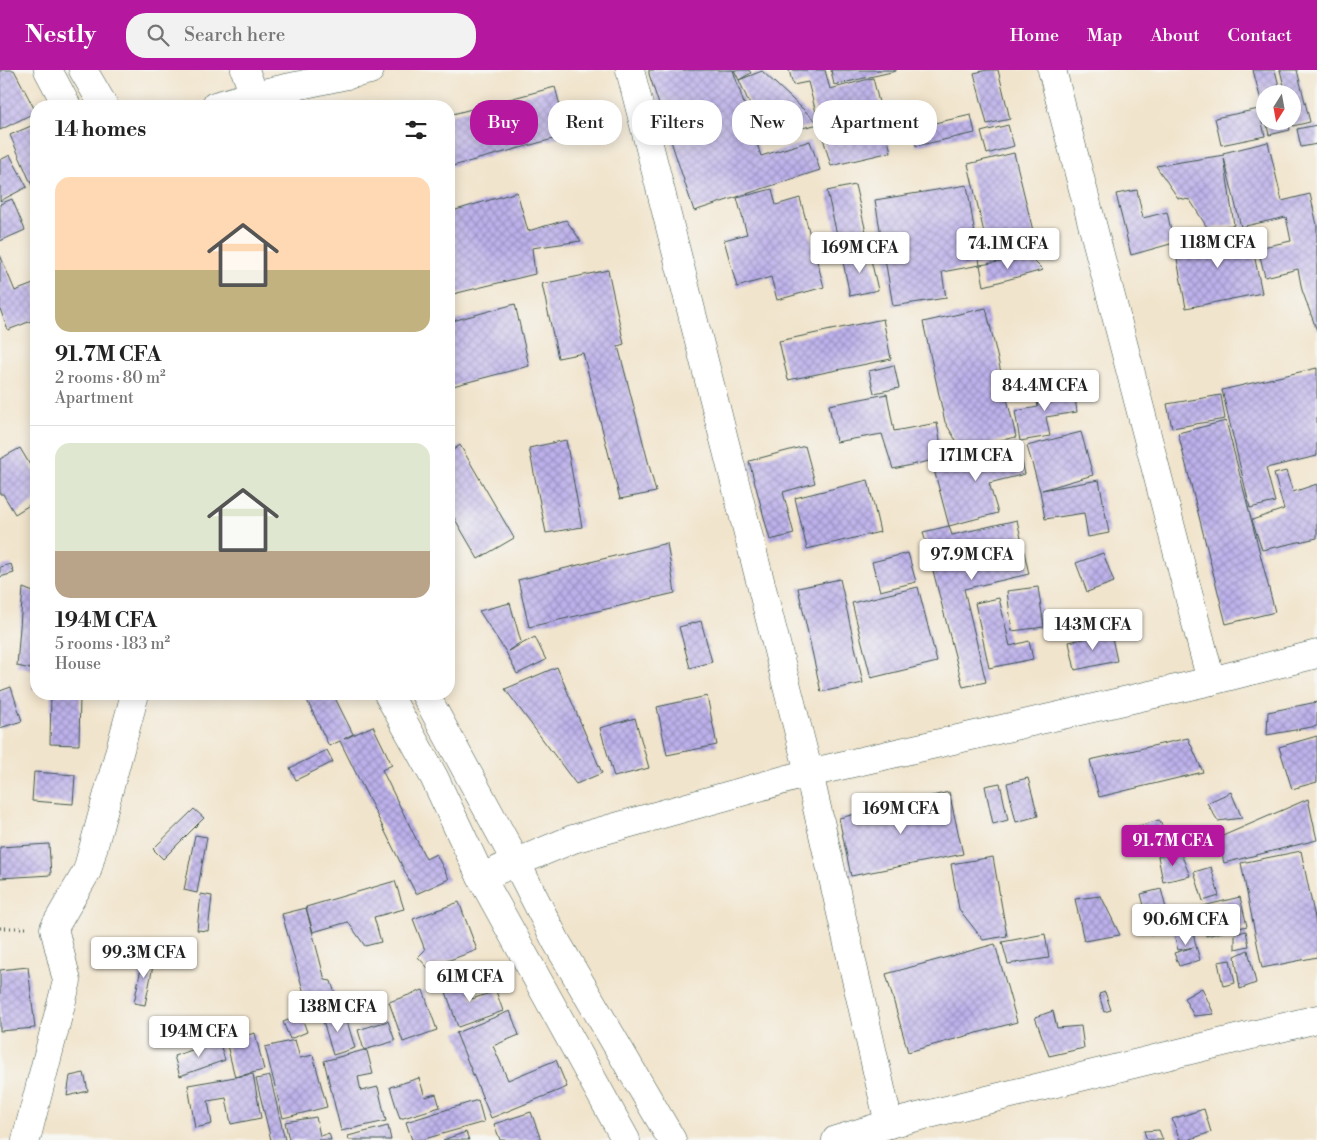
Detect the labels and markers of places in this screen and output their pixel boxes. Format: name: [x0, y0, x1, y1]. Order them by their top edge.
pin: 118M CFA: [1166, 226, 1270, 269]
pin: 74.1M CFA: [951, 228, 1065, 270]
pin: 169M CFA: [808, 232, 912, 274]
pin: 84.4M CFA: [988, 370, 1102, 412]
pin: 171M CFA: [924, 440, 1028, 482]
pin: 97.9M CFA: [915, 538, 1029, 581]
pin: 143M CFA: [1041, 608, 1145, 651]
pin: 169M CFA: [849, 792, 953, 835]
pin: 91.7M CFA: [1116, 824, 1230, 867]
pin: 90.6M CFA: [1129, 904, 1243, 946]
pin: 99.3M CFA: [87, 936, 201, 979]
pin: 61M CFA: [424, 960, 516, 1003]
pin: 138M CFA: [286, 990, 390, 1033]
pin: 194M CFA: [147, 1016, 251, 1058]

